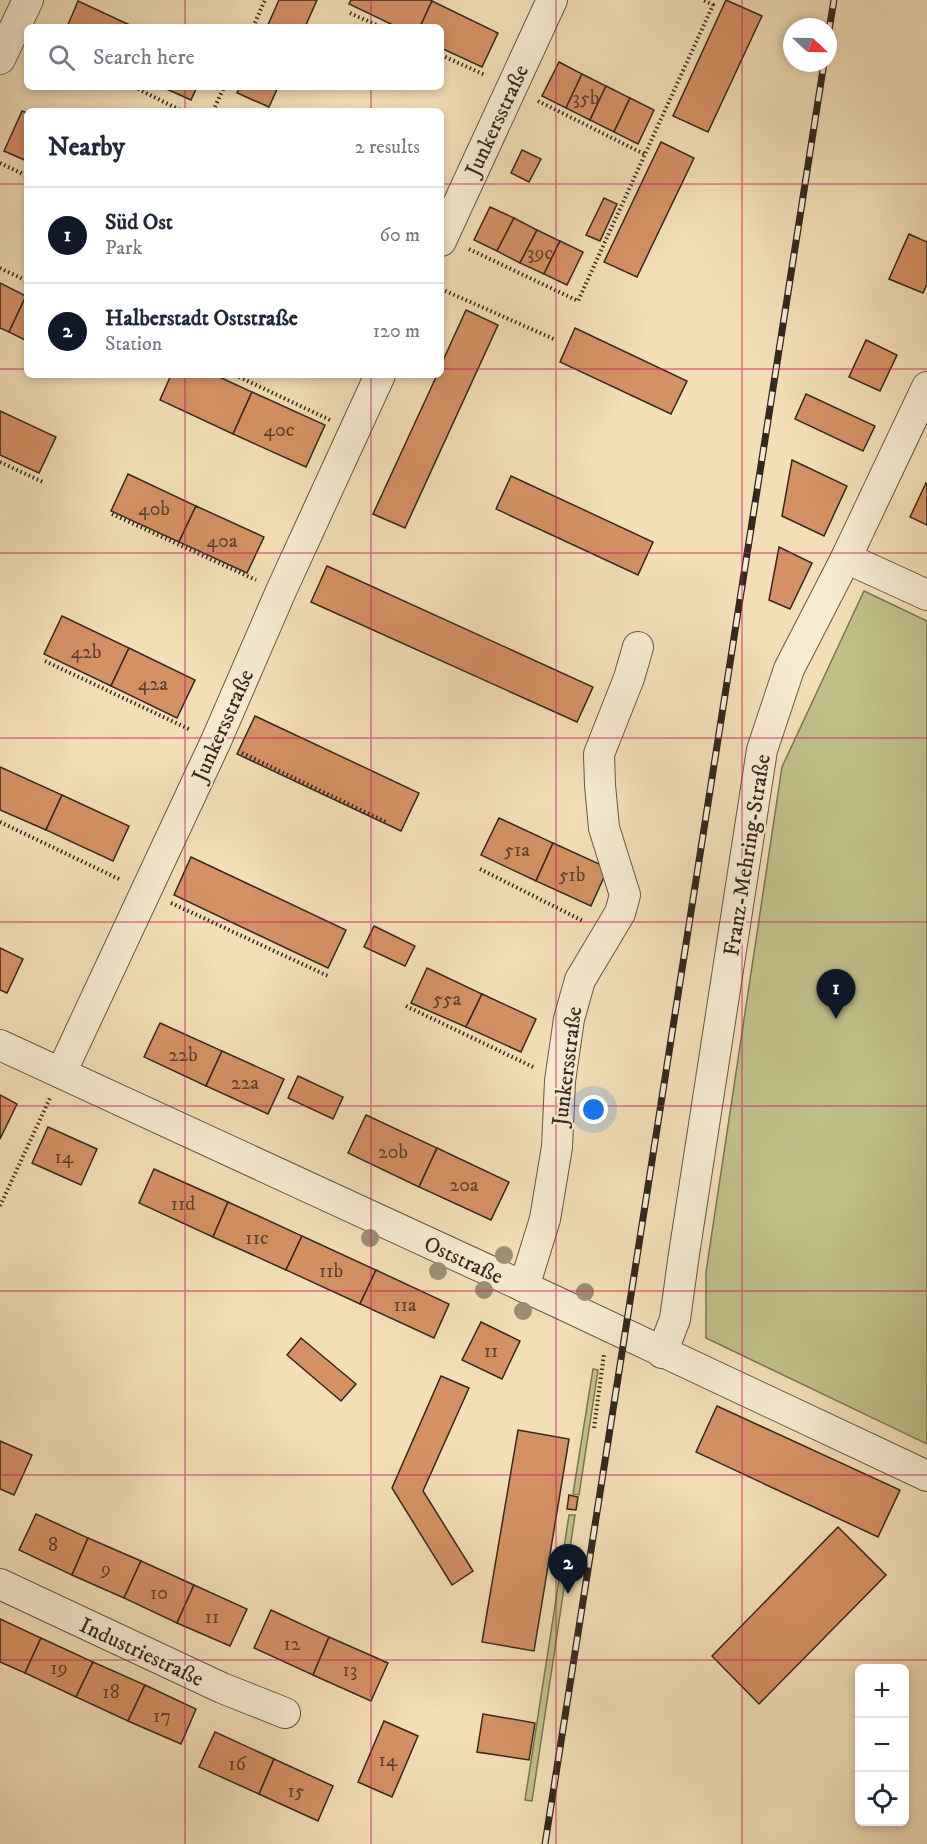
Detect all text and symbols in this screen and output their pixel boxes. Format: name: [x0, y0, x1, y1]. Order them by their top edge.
north arrow: [783, 18, 837, 72]
search box: [24, 24, 444, 90]
icon: search: [45, 41, 78, 74]
text: Search here: [93, 44, 195, 71]
street label: Junkersstraße: [459, 60, 535, 183]
house number: 35b: [573, 86, 599, 111]
text: Nearby: [48, 131, 125, 164]
text: 2 results: [355, 135, 420, 160]
text: Süd Ost: [105, 209, 173, 236]
text: 1: [64, 223, 71, 248]
text: 60 m: [380, 223, 420, 248]
text: Park: [105, 236, 142, 261]
house number: 39c: [527, 241, 553, 266]
text: Halberstadt Oststraße: [105, 305, 298, 332]
text: 2: [63, 319, 72, 344]
text: 120 m: [373, 319, 420, 344]
text: Station: [105, 332, 162, 357]
house number: 40c: [264, 418, 295, 443]
house number: 40b: [138, 497, 170, 522]
house number: 40a: [207, 529, 238, 554]
house number: 42b: [71, 640, 101, 665]
street label: Junkersstraße: [186, 665, 260, 788]
house number: 42a: [138, 672, 168, 697]
street label: Franz-Mehring-Straße: [718, 752, 777, 958]
house number: 51a: [504, 838, 530, 863]
house number: 51b: [559, 863, 585, 888]
pin: 1: [816, 970, 856, 1019]
house number: 55a: [433, 987, 462, 1012]
street label: Junkersstraße: [547, 1005, 588, 1129]
house number: 22b: [168, 1043, 198, 1068]
house number: 22a: [231, 1071, 260, 1096]
your location: [579, 1095, 608, 1124]
house number: 20b: [378, 1140, 408, 1165]
house number: 14: [55, 1145, 74, 1170]
house number: 20a: [449, 1173, 479, 1198]
house number: 11d: [171, 1192, 195, 1217]
house number: 11c: [245, 1226, 269, 1251]
street label: Oststraße: [419, 1230, 507, 1290]
house number: 11b: [319, 1259, 343, 1284]
house number: 11a: [393, 1293, 417, 1318]
house number: 11: [484, 1339, 498, 1364]
house number: 8: [48, 1533, 58, 1558]
pin: 2: [548, 1544, 588, 1594]
house number: 9: [100, 1557, 111, 1582]
house number: 10: [150, 1581, 168, 1606]
house number: 11: [205, 1605, 219, 1630]
street label: Industriestraße: [75, 1612, 208, 1693]
house number: 12: [283, 1632, 301, 1657]
house number: 19: [50, 1656, 68, 1681]
house number: 13: [343, 1658, 357, 1683]
map controls: [855, 1664, 909, 1826]
button: +: [855, 1664, 909, 1718]
house number: 18: [102, 1680, 120, 1705]
house number: 17: [153, 1704, 171, 1729]
button: −: [855, 1718, 909, 1772]
house number: 14: [379, 1748, 398, 1773]
house number: 16: [228, 1752, 246, 1777]
button: locate: [855, 1772, 909, 1826]
house number: 15: [287, 1779, 305, 1804]

